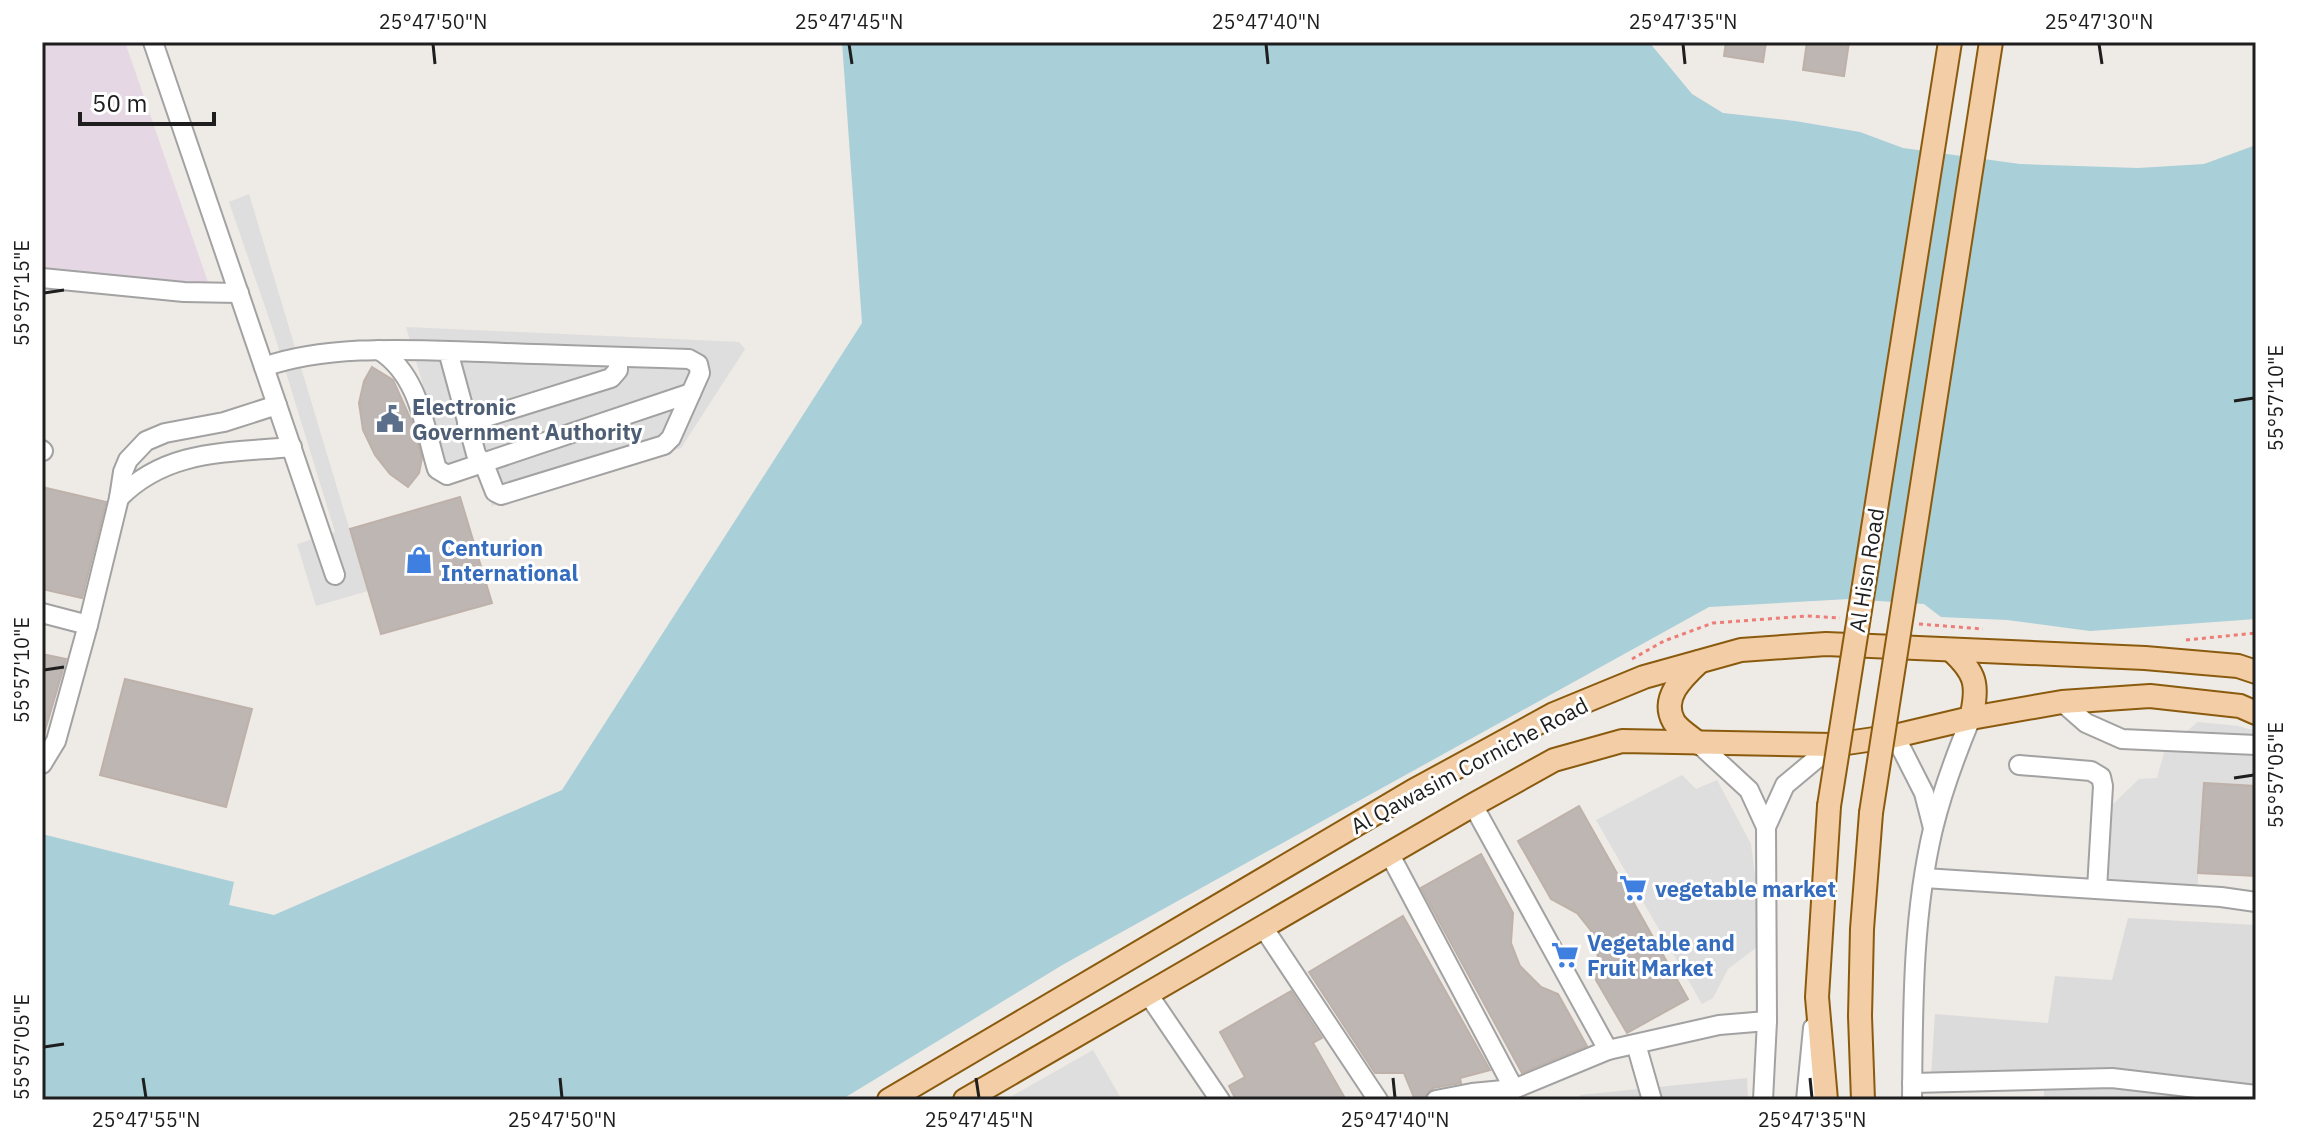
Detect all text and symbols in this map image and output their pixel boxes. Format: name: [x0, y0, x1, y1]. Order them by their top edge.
text: 25°47'50"N: [379, 8, 487, 35]
text: 25°47'45"N: [795, 8, 903, 35]
text: 25°47'40"N: [1212, 8, 1320, 35]
text: 25°47'35"N: [1629, 8, 1737, 35]
text: 25°47'30"N: [2045, 8, 2153, 35]
scale bar: [80, 76, 214, 126]
text: 50 m: [92, 87, 147, 119]
text: 55°57'15"E: [8, 240, 35, 346]
text: 55°57'10"E: [2262, 345, 2289, 451]
place label: Electronic Government Authority: [412, 392, 643, 446]
public building icon: Electronic Government Authority: [375, 404, 405, 434]
street label: Al Hisn Road: [1842, 506, 1890, 634]
place label: Centurion International: [441, 533, 578, 587]
shop icon: Centurion International: [404, 545, 434, 575]
text: 55°57'10"E: [8, 617, 35, 723]
street label: Al Qawasim Corniche Road: [1345, 690, 1593, 840]
text: 55°57'05"E: [2262, 722, 2289, 828]
supermarket icon: vegetable market: [1618, 873, 1648, 903]
place label: vegetable market: [1655, 874, 1836, 903]
place label: Vegetable and Fruit Market: [1587, 928, 1735, 982]
supermarket icon: Vegetable and Fruit Market: [1550, 940, 1580, 970]
text: 55°57'05"E: [8, 994, 35, 1100]
text: 25°47'55"N: [92, 1106, 200, 1133]
text: 25°47'50"N: [508, 1106, 616, 1133]
text: 25°47'45"N: [925, 1106, 1033, 1133]
text: 25°47'40"N: [1341, 1106, 1449, 1133]
text: 25°47'35"N: [1758, 1106, 1866, 1133]

